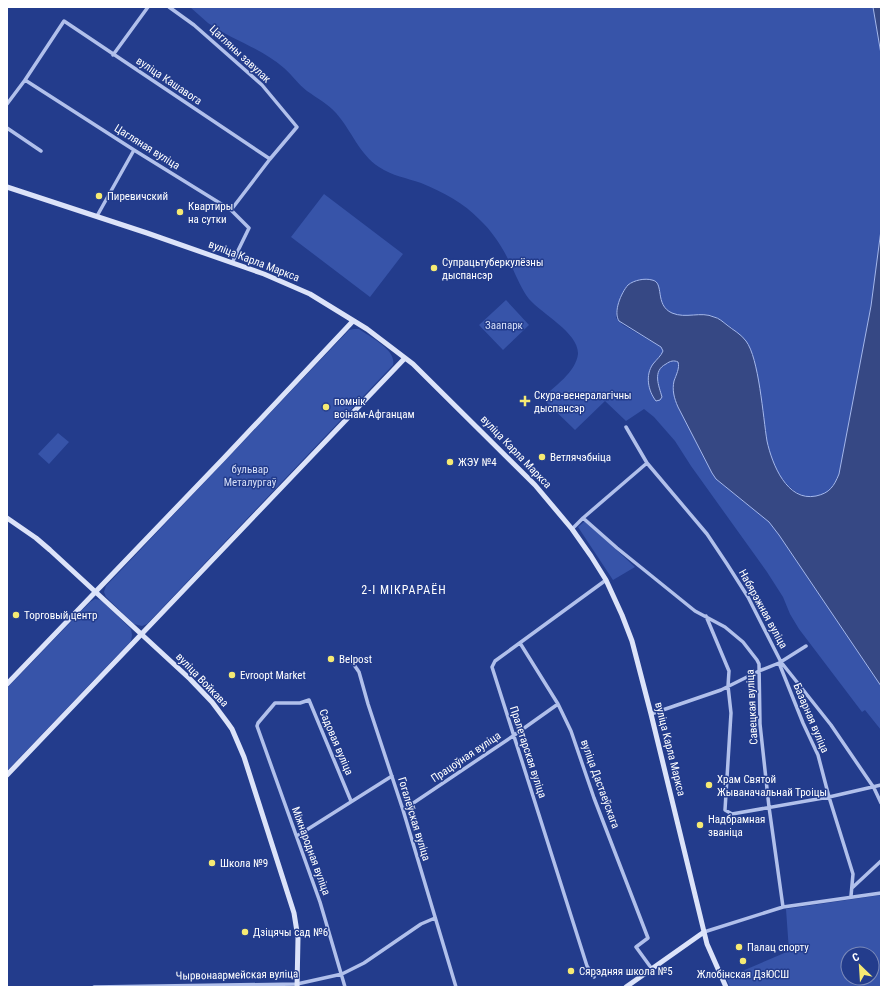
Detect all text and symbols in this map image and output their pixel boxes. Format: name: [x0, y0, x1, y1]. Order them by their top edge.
street label: Цагляны завулак: [207, 22, 274, 86]
street label: вуліца Кашавога: [134, 54, 204, 108]
street label: Цагляная вуліца: [112, 122, 182, 172]
place label: Пиревичский: [107, 190, 168, 203]
marker: Пиревичский: [94, 191, 104, 201]
place label: Квартиры на сутки: [188, 200, 233, 226]
marker: Квартиры на сутки: [175, 207, 185, 217]
street label: вуліца Карла Маркса: [207, 238, 301, 284]
place label: Супрацьтуберкулёзны дыспансэр: [442, 256, 543, 282]
marker: Супрацьтуберкулёзны дыспансэр: [429, 263, 439, 273]
park label: Заапарк: [485, 319, 524, 332]
place label: Скура-венералагічны дыспансэр: [534, 389, 632, 415]
place label: помнік воінам-Афганцам: [334, 395, 415, 421]
marker: Скура-венералагічны дыспансэр: [519, 395, 531, 407]
marker: помнік воінам-Афганцам: [321, 402, 331, 412]
street label: вуліца Карла Маркса: [478, 413, 554, 491]
place label: Ветлячэбніца: [550, 451, 611, 464]
marker: Ветлячэбніца: [537, 452, 547, 462]
place label: ЖЭУ №4: [458, 456, 497, 469]
marker: ЖЭУ №4: [445, 457, 455, 467]
park label: бульвар Металургаў: [224, 463, 277, 489]
street label: Набярэжная вуліца: [736, 567, 790, 651]
district label: 2-І МІКРАРАЁН: [361, 582, 447, 597]
place label: Торговый центр: [24, 609, 97, 622]
marker: Торговый центр: [11, 610, 21, 620]
street label: вуліца Войкава: [173, 650, 231, 710]
place label: Belpost: [339, 653, 372, 666]
marker: Belpost: [326, 654, 336, 664]
place label: Evroopt Market: [240, 669, 306, 682]
street label: Савецкая вуліца: [744, 669, 760, 745]
marker: Evroopt Market: [227, 670, 237, 680]
street label: Базарная вуліца: [790, 681, 832, 755]
street label: вуліца Карла Маркса: [652, 701, 688, 797]
street label: Пралетарская вуліца: [507, 704, 549, 800]
street label: Садовая вуліца: [316, 707, 356, 777]
street label: Працоўная вуліца: [429, 729, 503, 785]
street label: вуліца Дастаеўскага: [578, 738, 622, 830]
place label: Храм Святой Жываначальнай Троіцы: [717, 773, 827, 799]
street label: Гогалеўская вуліца: [395, 776, 433, 862]
marker: Храм Святой Жываначальнай Троіцы: [704, 780, 714, 790]
street label: Міжнародная вуліца: [289, 805, 333, 897]
place label: Надбрамная званіца: [708, 813, 765, 839]
marker: Надбрамная званіца: [695, 820, 705, 830]
place label: Школа №9: [220, 857, 268, 870]
marker: Школа №9: [207, 858, 217, 868]
place label: Дзіцячы сад №6: [253, 926, 328, 939]
marker: Дзіцячы сад №6: [240, 927, 250, 937]
place label: Палац спорту: [747, 941, 809, 954]
marker: Палац спорту: [734, 942, 744, 952]
north arrow: [840, 946, 880, 986]
text: С: [850, 950, 862, 965]
marker: Жлобінская ДзЮСШ: [738, 956, 748, 966]
place label: Сярэдняя школа №5: [579, 965, 673, 978]
marker: Сярэдняя школа №5: [566, 966, 576, 976]
street label: Чырвонаармейская вуліца: [176, 967, 298, 983]
place label: Жлобінская ДзЮСШ: [697, 968, 789, 981]

